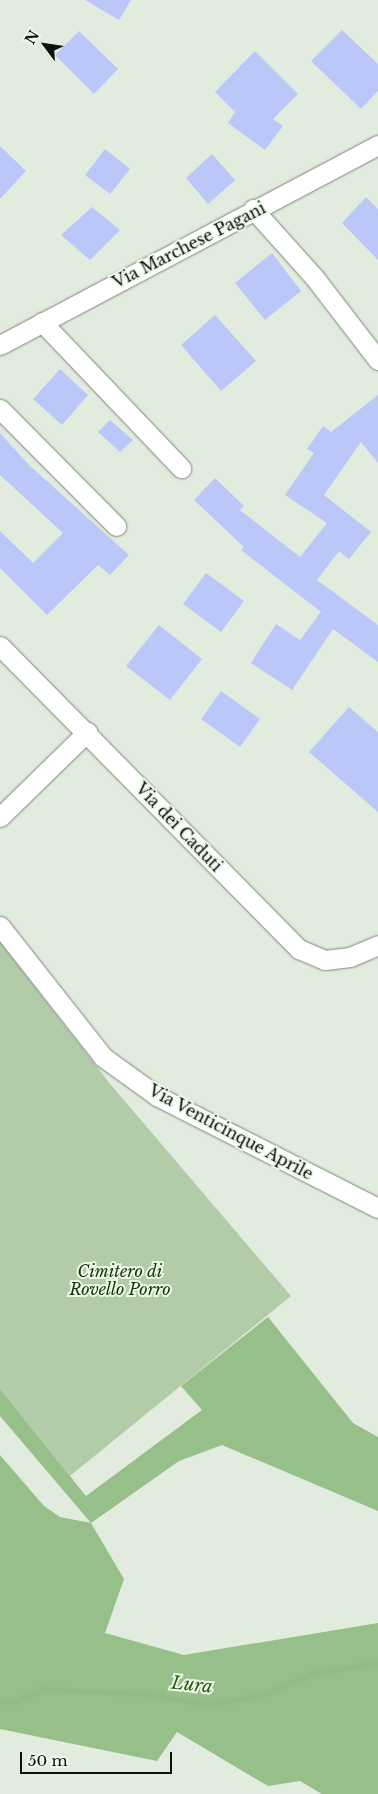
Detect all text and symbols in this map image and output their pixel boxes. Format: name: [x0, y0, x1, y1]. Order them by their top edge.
north arrow: [20, 20, 70, 70]
text: N: [21, 27, 43, 48]
street label: Via Marchese Pagani: [109, 198, 269, 292]
street label: Via dei Caduti: [132, 779, 226, 875]
street label: Via Venticinque Aprile: [145, 1080, 317, 1184]
park label: Cimitero di Rovello Porro: [69, 1261, 171, 1299]
water label: Lura: [170, 1672, 214, 1698]
scale bar: [22, 1742, 175, 1774]
text: 50 m: [28, 1751, 68, 1770]

